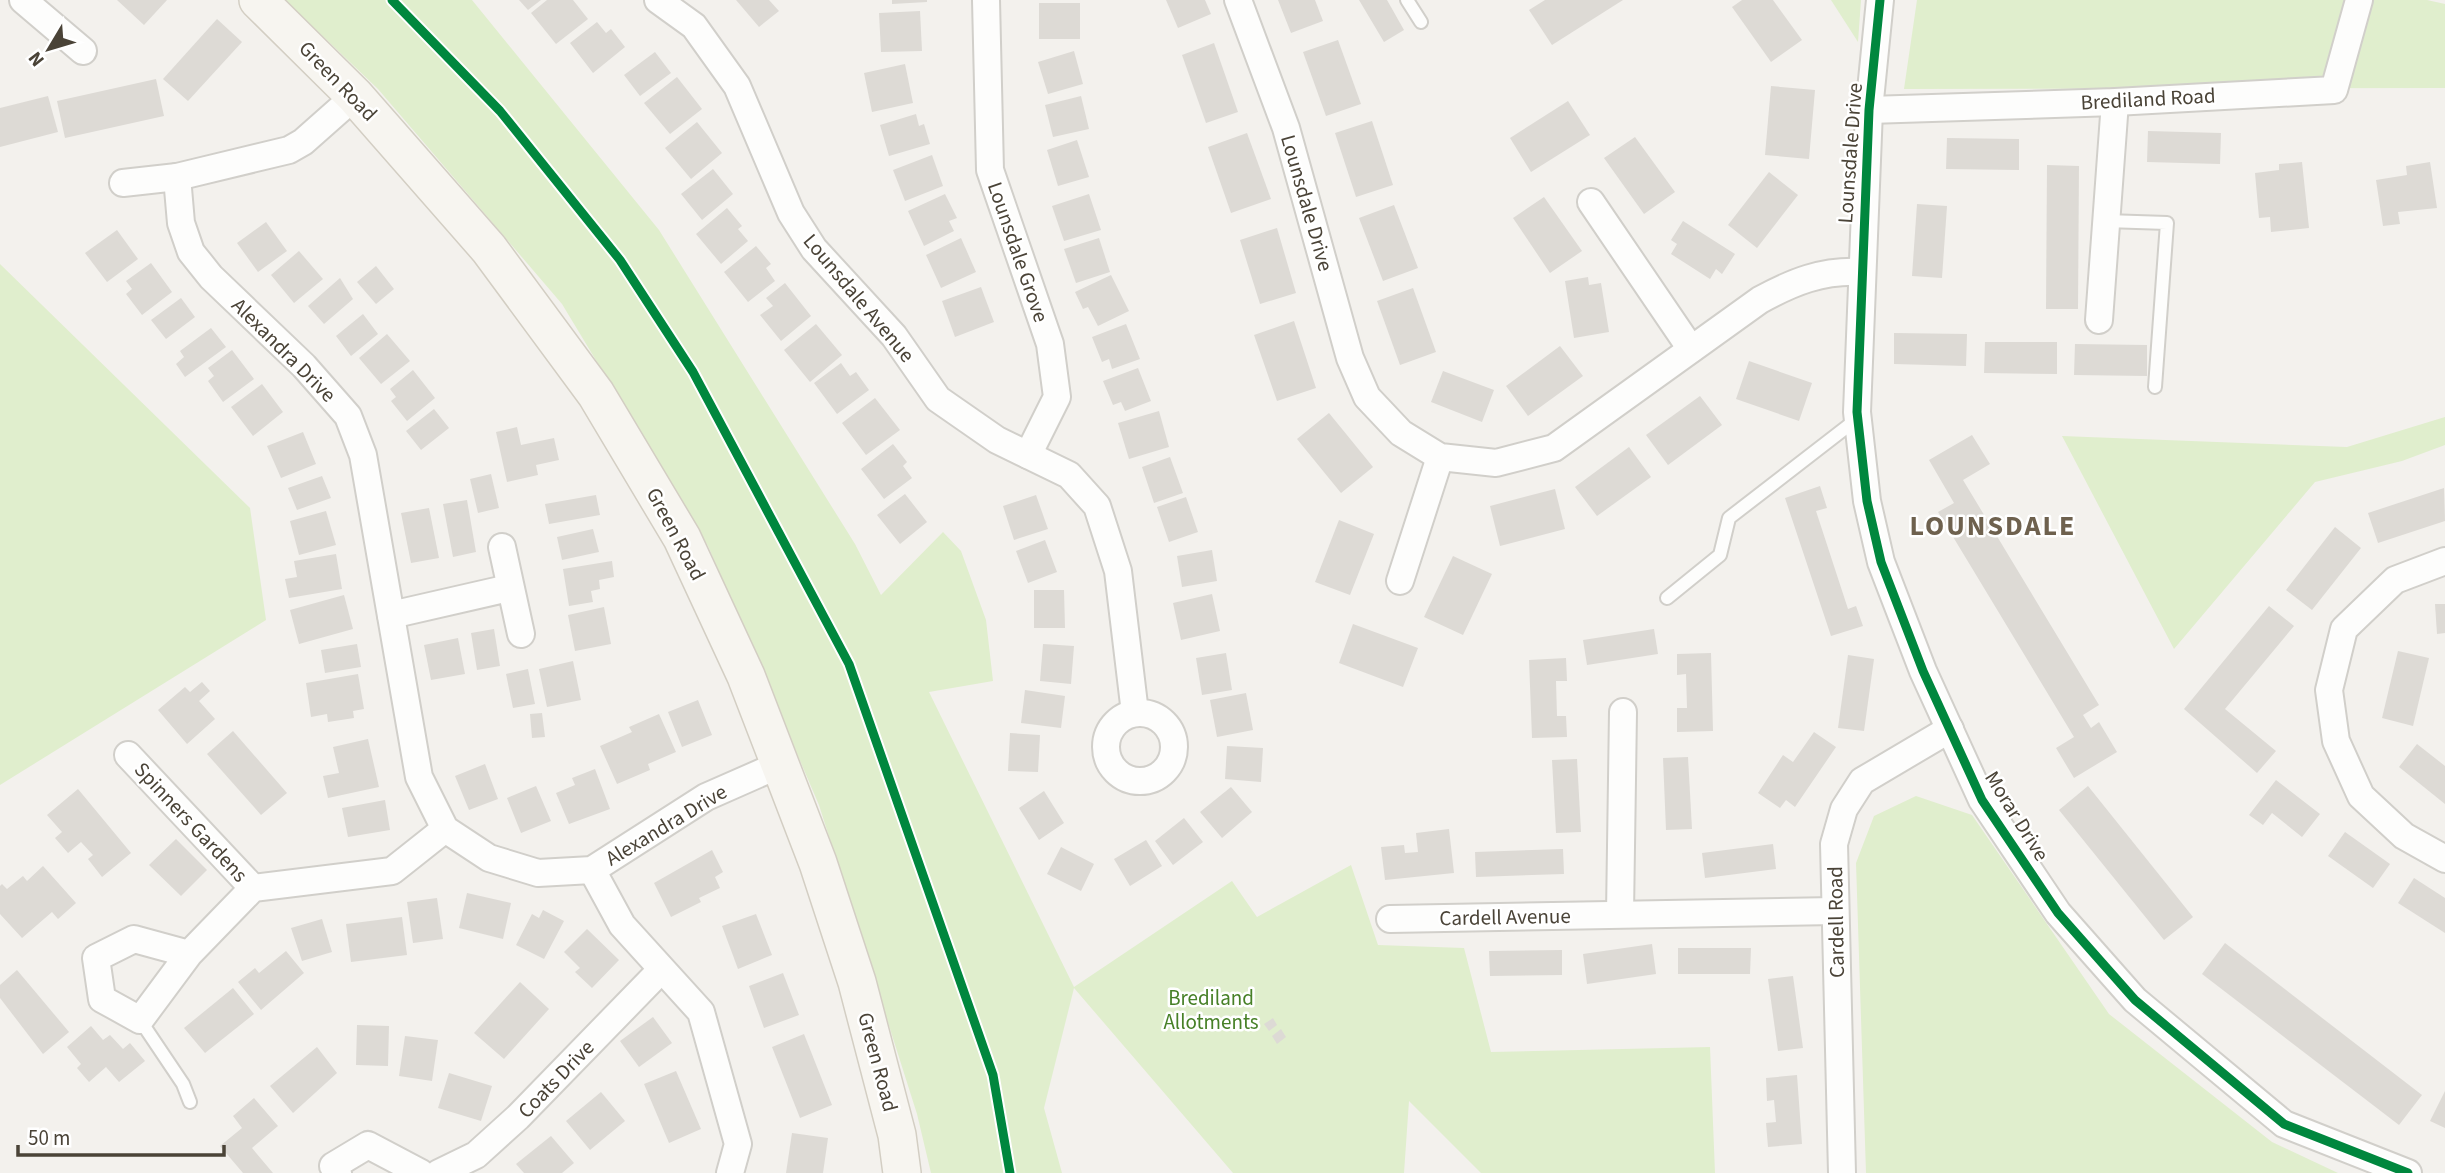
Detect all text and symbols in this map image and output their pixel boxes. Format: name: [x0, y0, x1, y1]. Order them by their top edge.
north arrow: [14, 14, 84, 84]
street label: Green Road: [292, 34, 384, 128]
text: N: [22, 45, 51, 72]
street label: Brediland Road: [2080, 80, 2216, 118]
street label: Lounsdale Drive: [1830, 82, 1870, 224]
street label: Lounsdale Drive: [1273, 131, 1341, 275]
street label: Lounsdale Grove: [980, 178, 1056, 326]
street label: Lounsdale Avenue: [796, 227, 922, 369]
street label: Alexandra Drive: [225, 291, 343, 409]
street label: Green Road: [639, 482, 713, 586]
district label: LOUNSDALE: [1910, 506, 2076, 546]
street label: Spinners Gardens: [127, 755, 255, 889]
street label: Morar Drive: [1978, 765, 2056, 867]
street label: Alexandra Drive: [600, 777, 732, 873]
street label: Cardell Road: [1820, 866, 1852, 978]
street label: Cardell Avenue: [1439, 901, 1571, 933]
park label: Brediland Allotments: [1163, 983, 1259, 1037]
street label: Green Road: [850, 1009, 906, 1115]
street label: Coats Drive: [511, 1033, 601, 1125]
scale bar: [18, 1114, 224, 1158]
text: 50 m: [28, 1123, 70, 1153]

